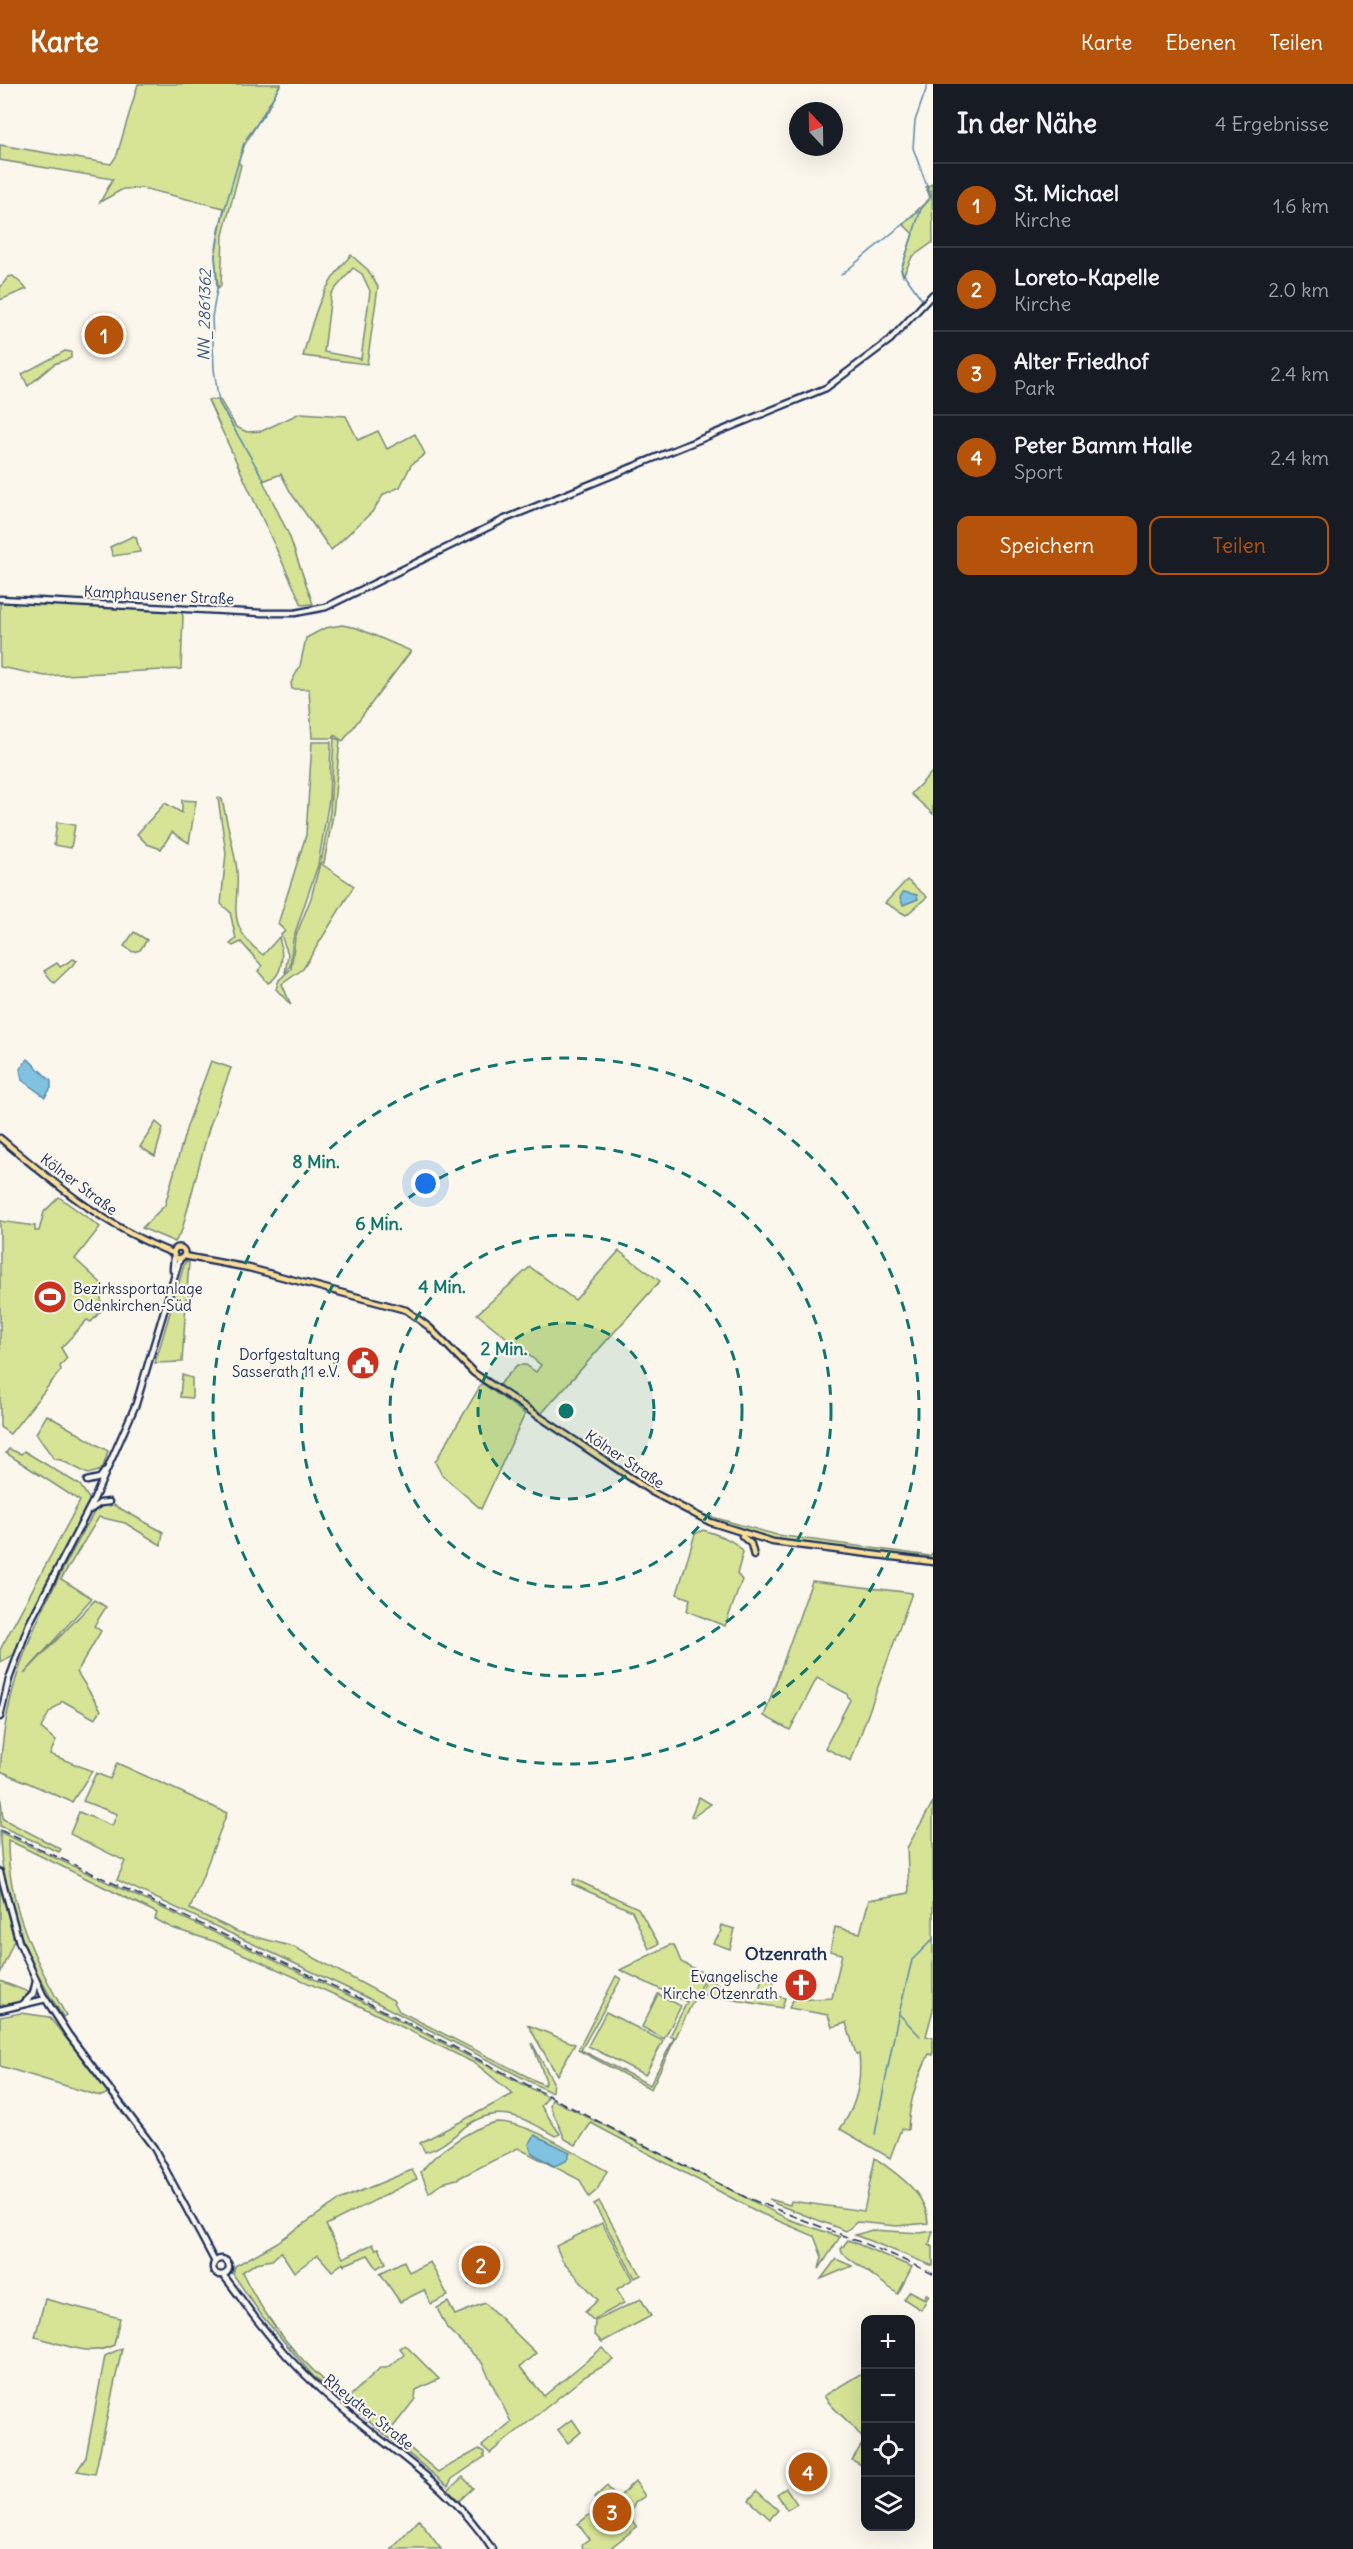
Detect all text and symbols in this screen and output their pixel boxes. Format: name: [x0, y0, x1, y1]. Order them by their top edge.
text: Karte: [30, 24, 99, 60]
text: Karte: [1081, 29, 1132, 56]
text: Ebenen: [1165, 29, 1236, 56]
text: Teilen: [1269, 29, 1323, 56]
north arrow: [789, 102, 843, 156]
text: In der Nähe: [957, 107, 1097, 140]
text: 4 Ergebnisse: [1215, 111, 1329, 136]
text: St. Michael: [1014, 179, 1119, 207]
text: 1: [973, 193, 980, 218]
text: 1.6 km: [1273, 193, 1329, 218]
text: Kirche: [1014, 207, 1071, 232]
text: Loreto-Kapelle: [1014, 263, 1160, 291]
water label: NN_2861362: [193, 268, 215, 361]
text: 2: [971, 277, 982, 302]
text: 2.0 km: [1268, 277, 1329, 302]
text: Kirche: [1014, 291, 1071, 316]
pin: 1: [84, 312, 124, 358]
text: Alter Friedhof: [1014, 347, 1149, 375]
text: 3: [971, 361, 982, 386]
text: 2.4 km: [1270, 361, 1329, 386]
text: Park: [1014, 375, 1055, 400]
text: Peter Bamm Halle: [1014, 431, 1192, 459]
text: 4: [971, 445, 982, 470]
text: 2.4 km: [1270, 445, 1329, 470]
text: Sport: [1014, 459, 1063, 484]
button: Speichern: [957, 516, 1137, 575]
button: Teilen: [1149, 516, 1329, 575]
street label: Kamphausener Straße: [83, 582, 235, 608]
street label: Kölner Straße: [37, 1149, 121, 1219]
text: 8 Min.: [292, 1150, 340, 1173]
your location: [411, 1169, 440, 1198]
text: 6 Min.: [355, 1212, 403, 1235]
text: 4 Min.: [418, 1275, 466, 1298]
sports icon: Bezirkssportanlage Odenkirchen-Süd: [32, 1279, 68, 1315]
place label: Bezirkssportanlage Odenkirchen-Süd: [73, 1279, 203, 1315]
text: 2 Min.: [481, 1337, 528, 1360]
place label: Dorfgestaltung Sasserath 11 e.V.: [232, 1345, 340, 1381]
public building icon: Dorfgestaltung Sasserath 11 e.V.: [345, 1345, 381, 1381]
centre of rings: [556, 1401, 576, 1421]
street label: Kölner Straße: [582, 1426, 668, 1492]
district label: Otzenrath: [745, 1942, 828, 1965]
place label: Evangelische Kirche Otzenrath: [663, 1967, 778, 2003]
church icon: Evangelische Kirche Otzenrath: [783, 1967, 819, 2003]
pin: 2: [462, 2242, 500, 2288]
map controls: [861, 2315, 915, 2531]
button: +: [861, 2315, 915, 2369]
button: −: [861, 2369, 915, 2423]
street label: Rheydter Straße: [320, 2370, 418, 2454]
button: locate: [861, 2423, 915, 2477]
pin: 4: [788, 2450, 828, 2494]
button: layers: [861, 2477, 915, 2531]
pin: 3: [592, 2490, 632, 2534]

